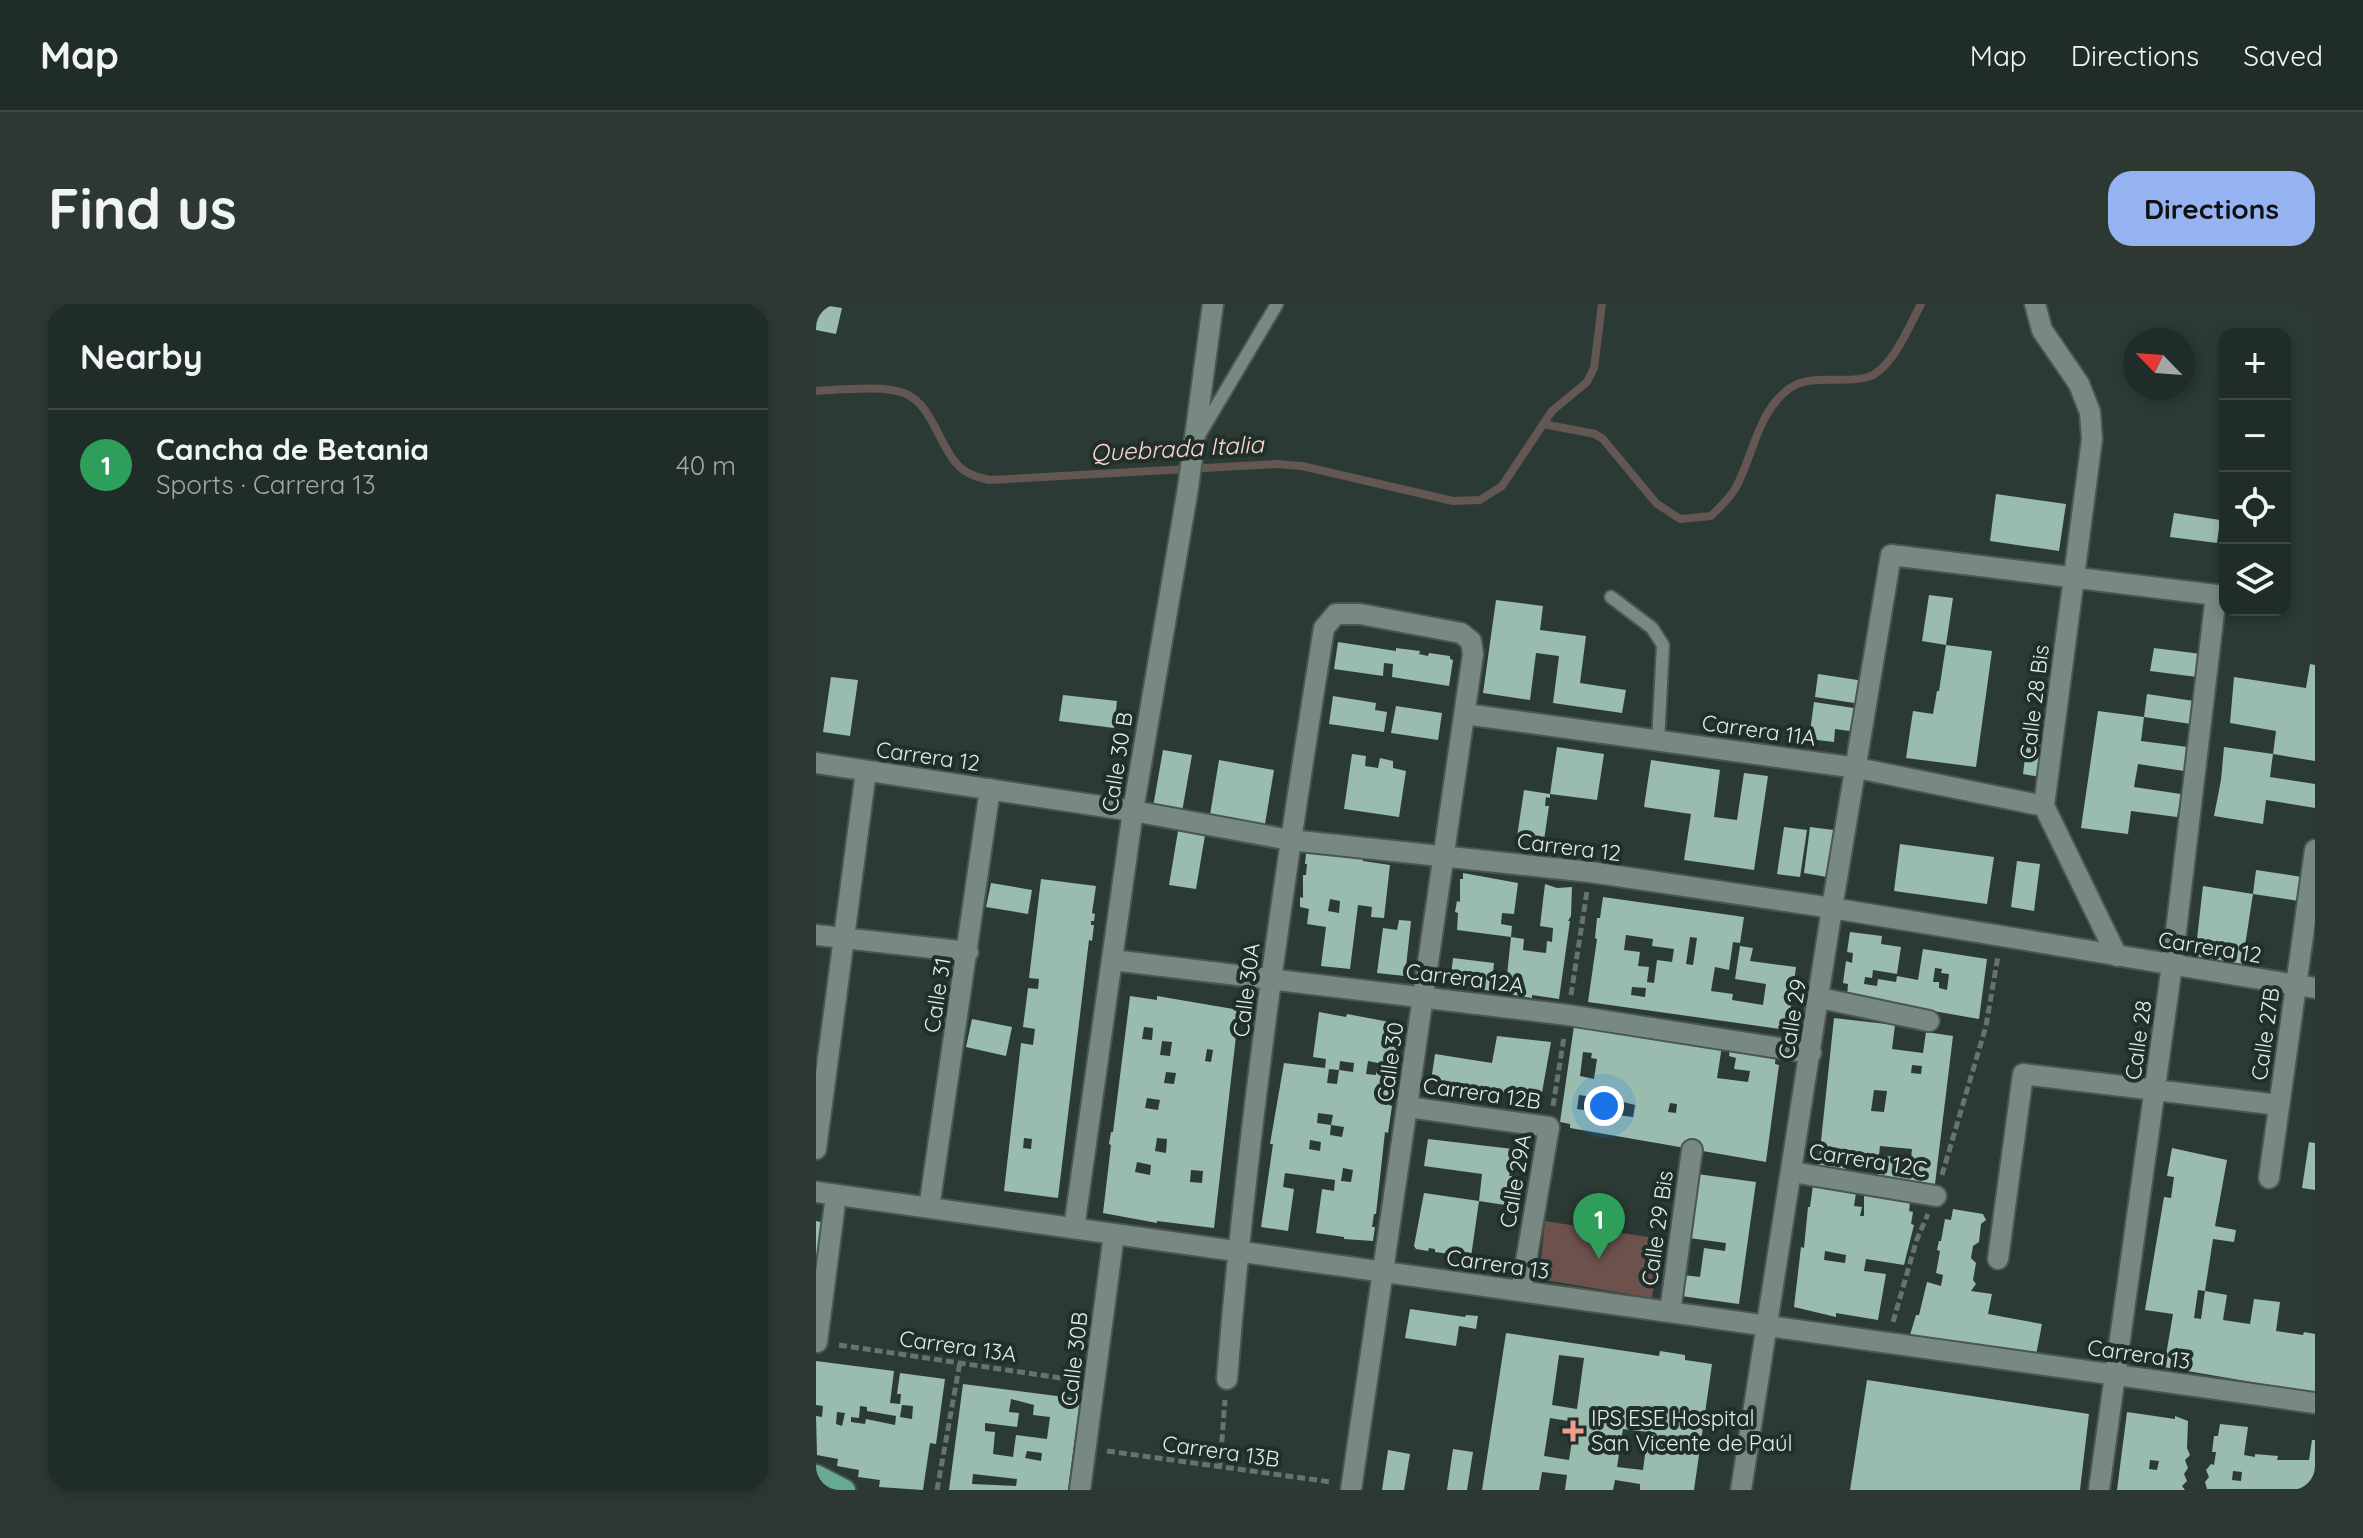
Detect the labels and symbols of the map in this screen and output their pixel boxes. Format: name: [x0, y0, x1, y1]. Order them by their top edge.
north arrow: [2123, 328, 2195, 400]
water label: Quebrada Italia: [1090, 428, 1266, 468]
street label: Calle 28 Bis: [2013, 643, 2055, 761]
street label: Carrera 11A: [1700, 708, 1818, 752]
street label: Calle 30 B: [1095, 710, 1139, 814]
street label: Carrera 12: [874, 735, 982, 777]
street label: Carrera 12: [1515, 827, 1623, 867]
street label: Carrera 12: [2156, 925, 2264, 969]
street label: Calle 30A: [1226, 941, 1266, 1039]
street label: Calle 31: [917, 955, 957, 1035]
street label: Carrera 12A: [1404, 957, 1526, 999]
street label: Calle 29: [1772, 977, 1812, 1061]
street label: Calle 27B: [2245, 986, 2285, 1082]
street label: Calle 28: [2119, 998, 2157, 1082]
street label: Calle 30: [1371, 1020, 1409, 1104]
street label: Carrera 12B: [1421, 1071, 1543, 1115]
your location: [1584, 1086, 1624, 1126]
street label: Calle 29A: [1493, 1132, 1537, 1230]
street label: Carrera 12C: [1807, 1137, 1929, 1183]
street label: Calle 29 Bis: [1635, 1169, 1679, 1287]
pin: 1: [1573, 1193, 1625, 1259]
street label: Carrera 13: [1445, 1243, 1551, 1285]
street label: Calle 30B: [1054, 1310, 1094, 1408]
street label: Carrera 13A: [898, 1324, 1018, 1368]
street label: Carrera 13: [2086, 1333, 2192, 1375]
place label: IPS ESE Hospital San Vicente de Paúl: [1591, 1404, 1793, 1457]
marker: IPS ESE Hospital San Vicente de Paúl: [1562, 1420, 1584, 1442]
street label: Carrera 13B: [1161, 1429, 1281, 1473]

